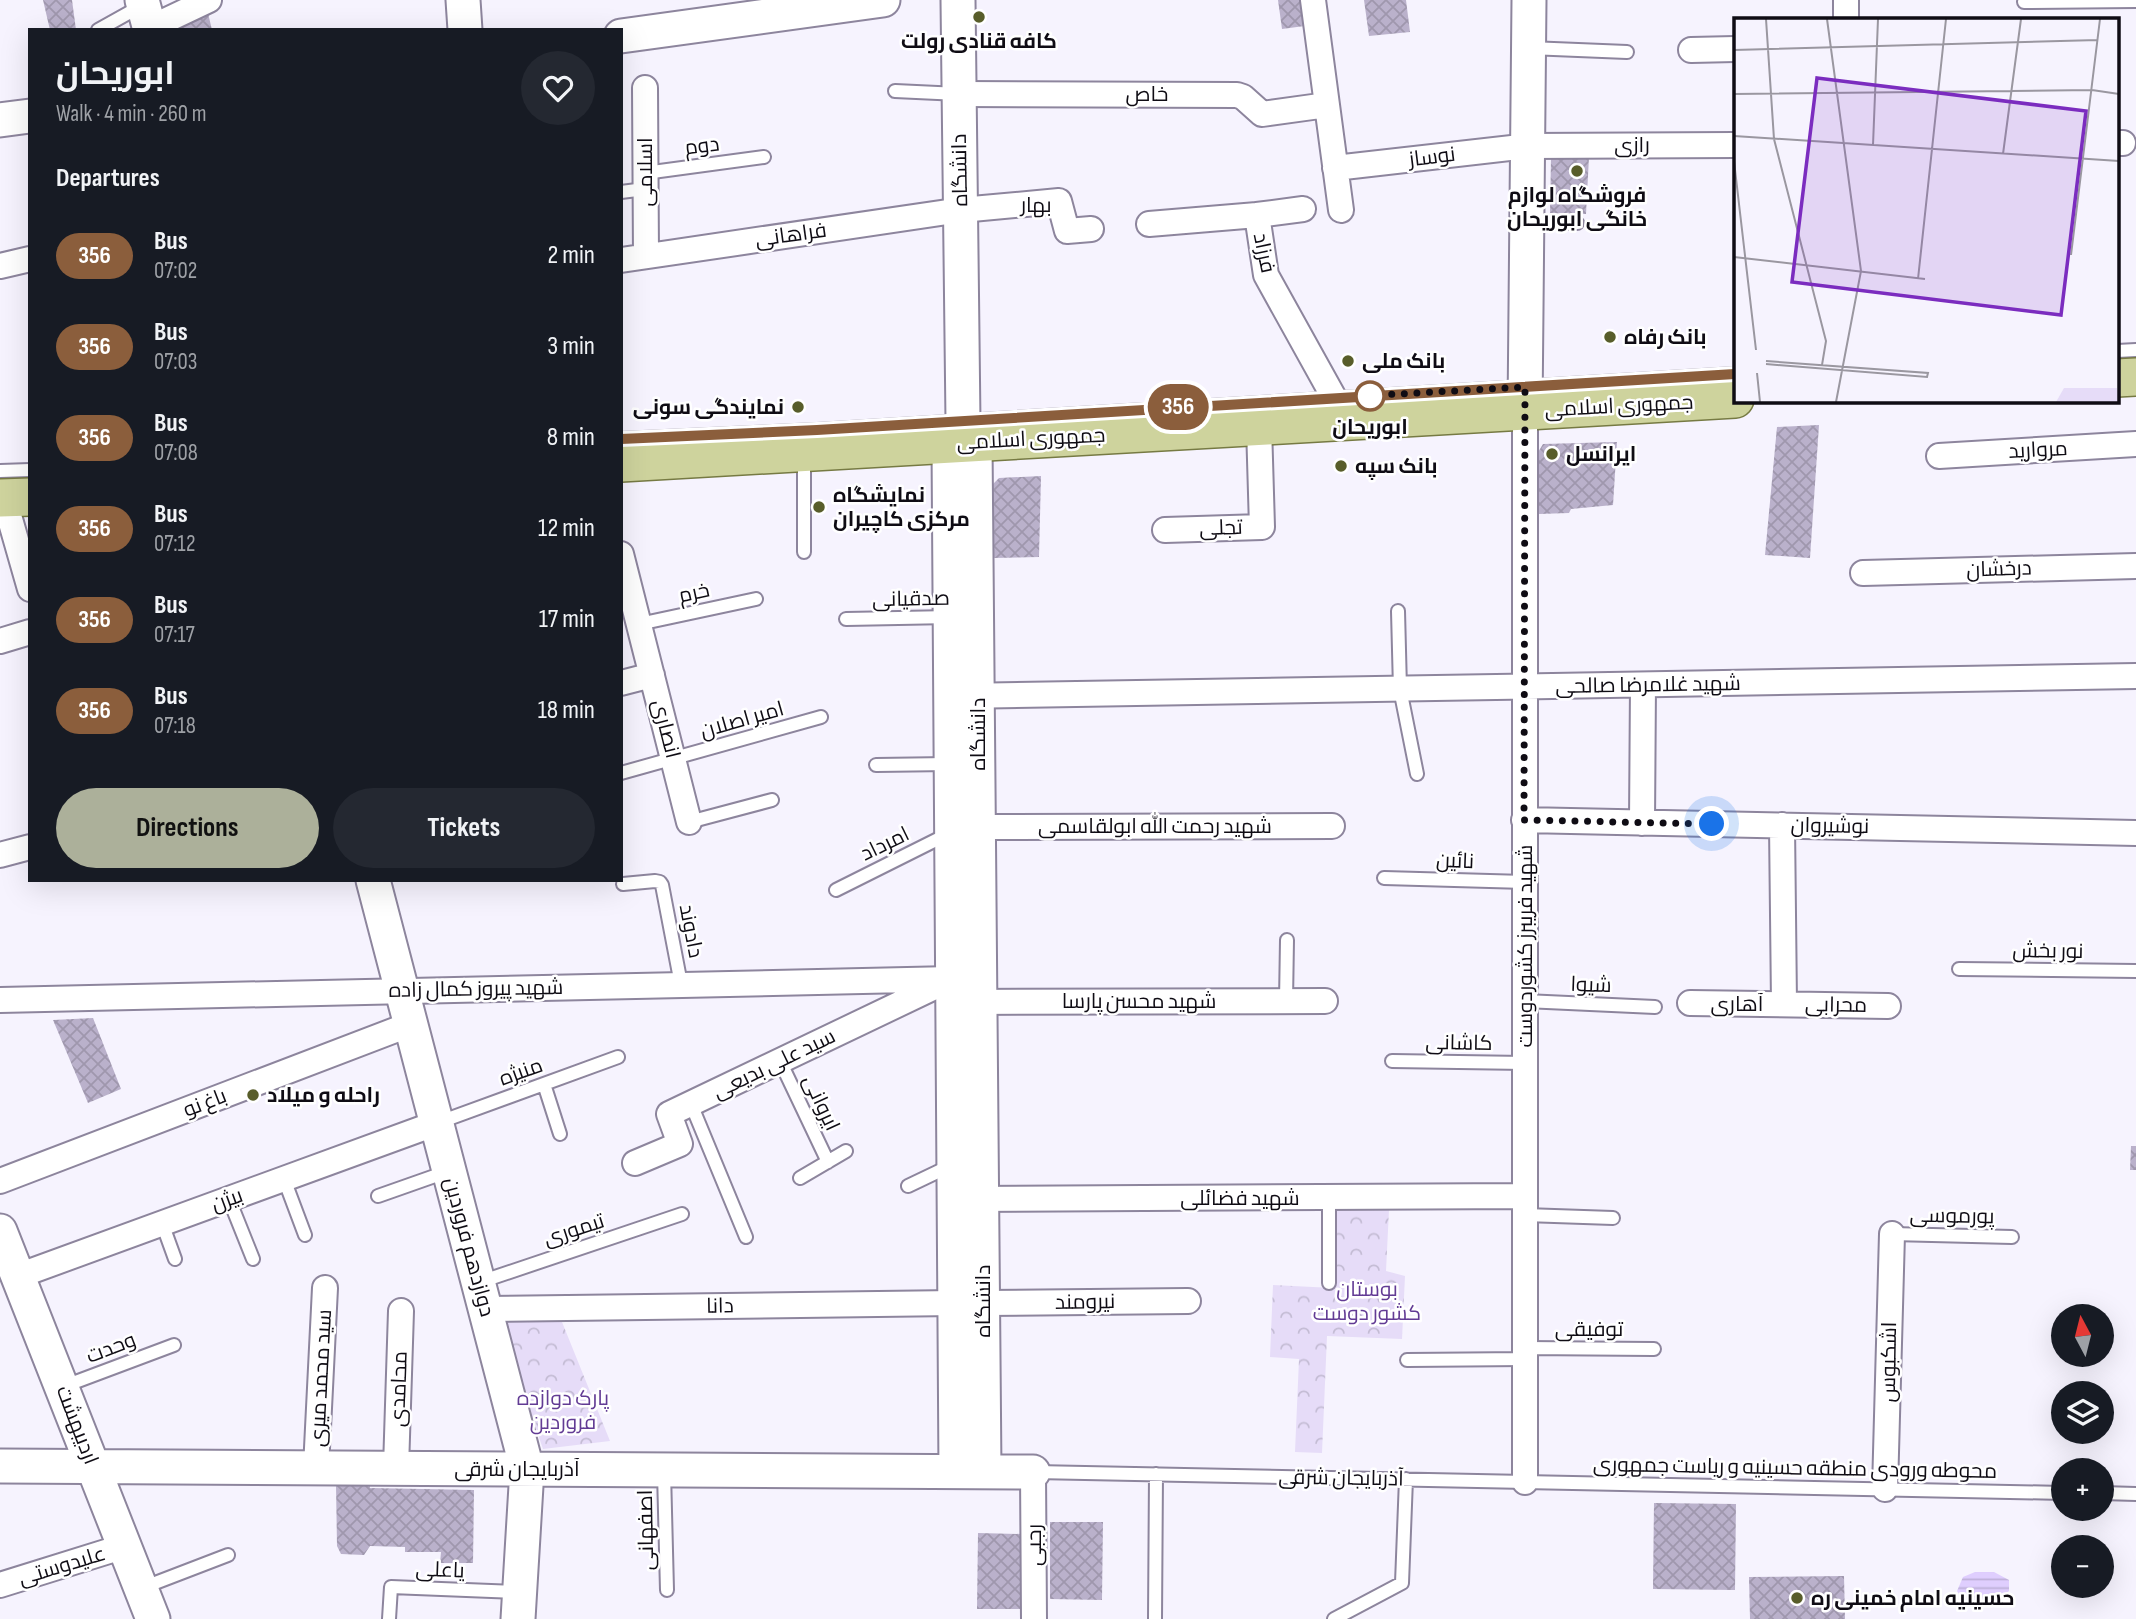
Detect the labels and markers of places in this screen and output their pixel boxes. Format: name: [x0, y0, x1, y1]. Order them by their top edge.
marker: کافه قنادی رولت: [971, 9, 987, 25]
place label: کافه قنادی رولت: [901, 29, 1057, 54]
marker: فروشگاه لوازم خانگی ابوریحان: [1569, 163, 1585, 179]
place label: فروشگاه لوازم خانگی ابوریحان: [1507, 183, 1647, 232]
place label: بانک رفاه: [1624, 325, 1707, 350]
marker: بانک رفاه: [1602, 329, 1618, 345]
place label: بانک ملی: [1362, 349, 1445, 374]
marker: بانک ملی: [1340, 353, 1356, 369]
marker: ابوریحان: [1355, 381, 1385, 411]
place label: نمایندگی سونی: [633, 395, 784, 420]
marker: نمایندگی سونی: [790, 399, 806, 415]
place label: ابوریحان: [1332, 415, 1408, 440]
place label: ایرانسل: [1566, 442, 1636, 467]
marker: ایرانسل: [1544, 446, 1560, 462]
place label: بانک سپه: [1355, 454, 1438, 480]
marker: بانک سپه: [1333, 458, 1349, 474]
place label: نمایشگاه مرکزی کاچیران: [833, 483, 970, 534]
marker: نمایشگاه مرکزی کاچیران: [811, 499, 827, 515]
place label: راحله و میلاد: [267, 1083, 380, 1108]
marker: راحله و میلاد: [245, 1087, 261, 1103]
place label: حسینیه امام خمینی ره: [1811, 1586, 2014, 1612]
marker: حسینیه امام خمینی ره: [1789, 1590, 1805, 1606]

